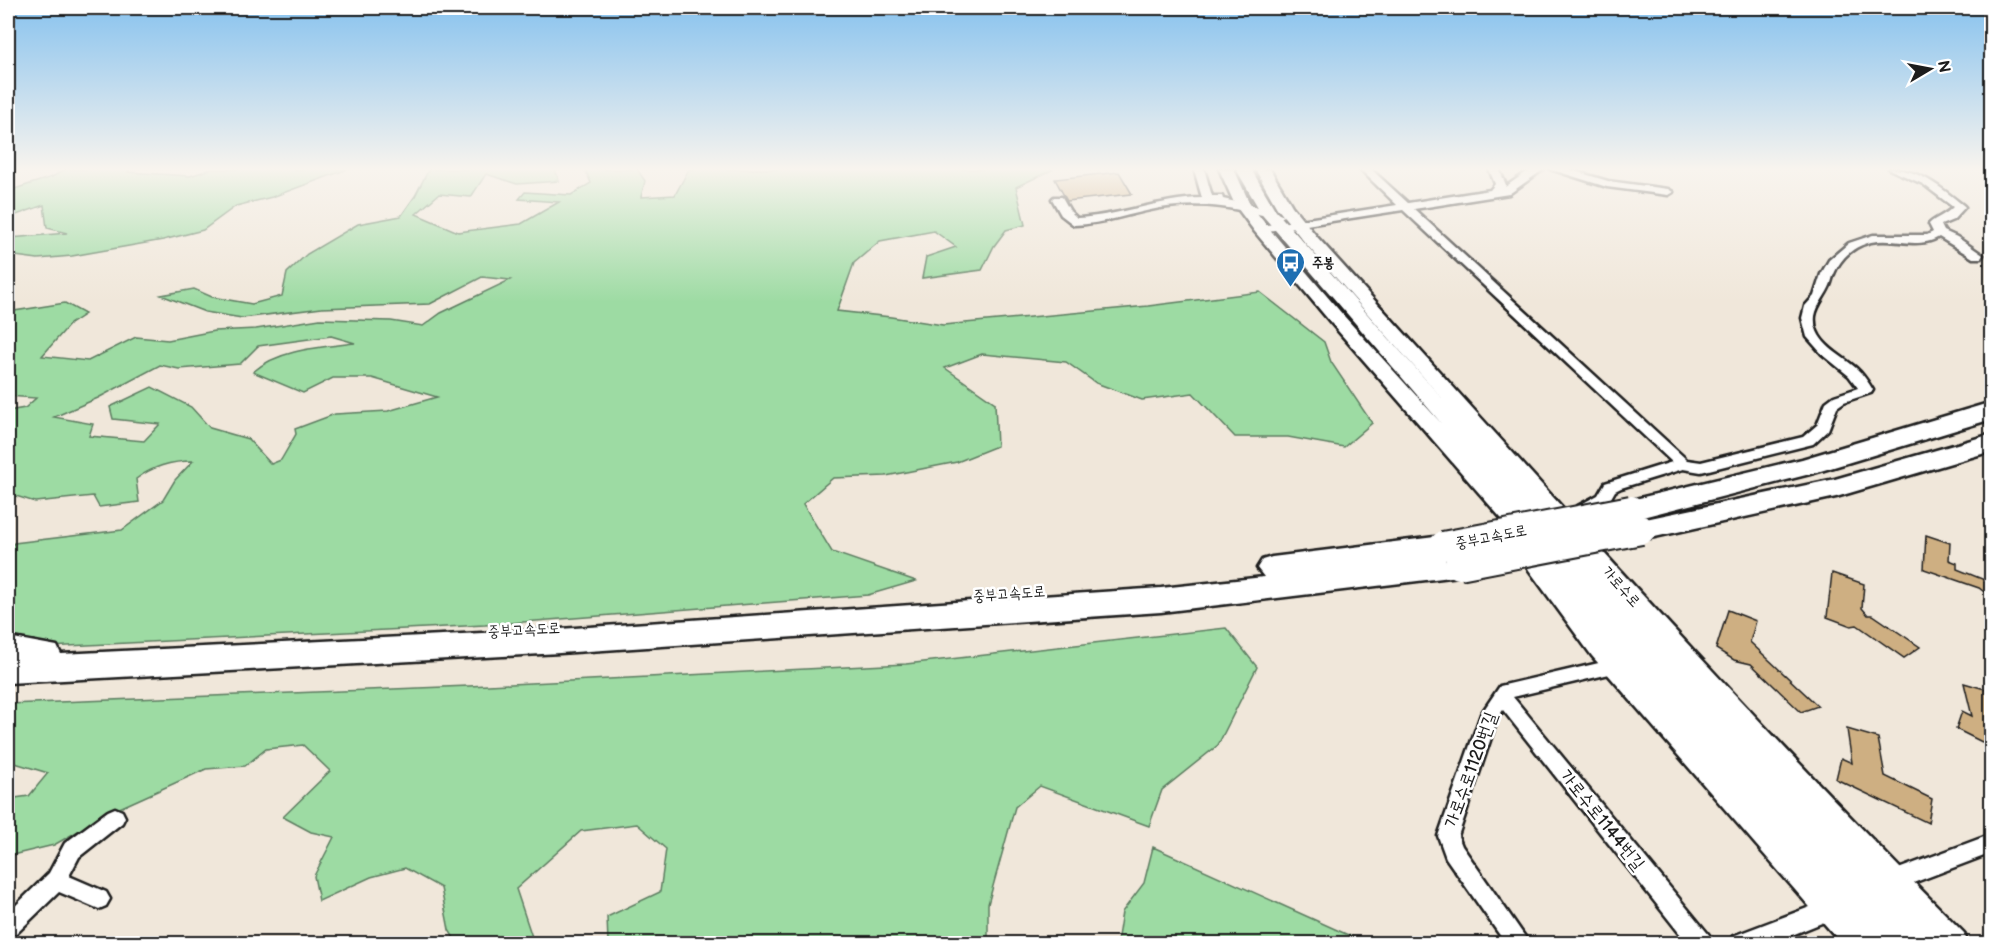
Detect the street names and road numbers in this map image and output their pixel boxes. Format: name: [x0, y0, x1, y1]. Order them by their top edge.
street label: 중부고속도로: [1454, 521, 1528, 553]
street label: 가로수로: [1598, 563, 1644, 611]
street label: 중부고속도로: [972, 582, 1046, 606]
street label: 중부고속도로: [487, 619, 561, 641]
street label: 가로수로1120번길: [1440, 709, 1502, 831]
street label: 가로수로1144번길: [1555, 766, 1649, 875]

